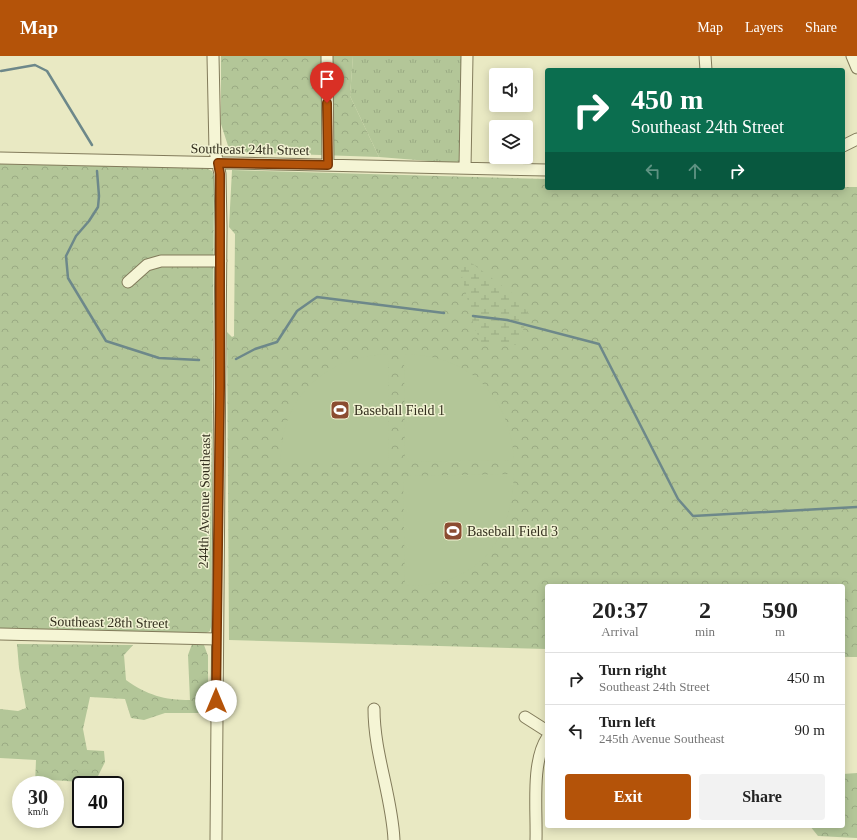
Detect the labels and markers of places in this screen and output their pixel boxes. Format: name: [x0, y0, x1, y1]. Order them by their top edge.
pin: [310, 62, 344, 103]
sports icon: Baseball Field 1: [329, 399, 351, 421]
place label: Baseball Field 1: [354, 403, 445, 418]
sports icon: Baseball Field 3: [442, 520, 464, 542]
place label: Baseball Field 3: [467, 524, 558, 539]

